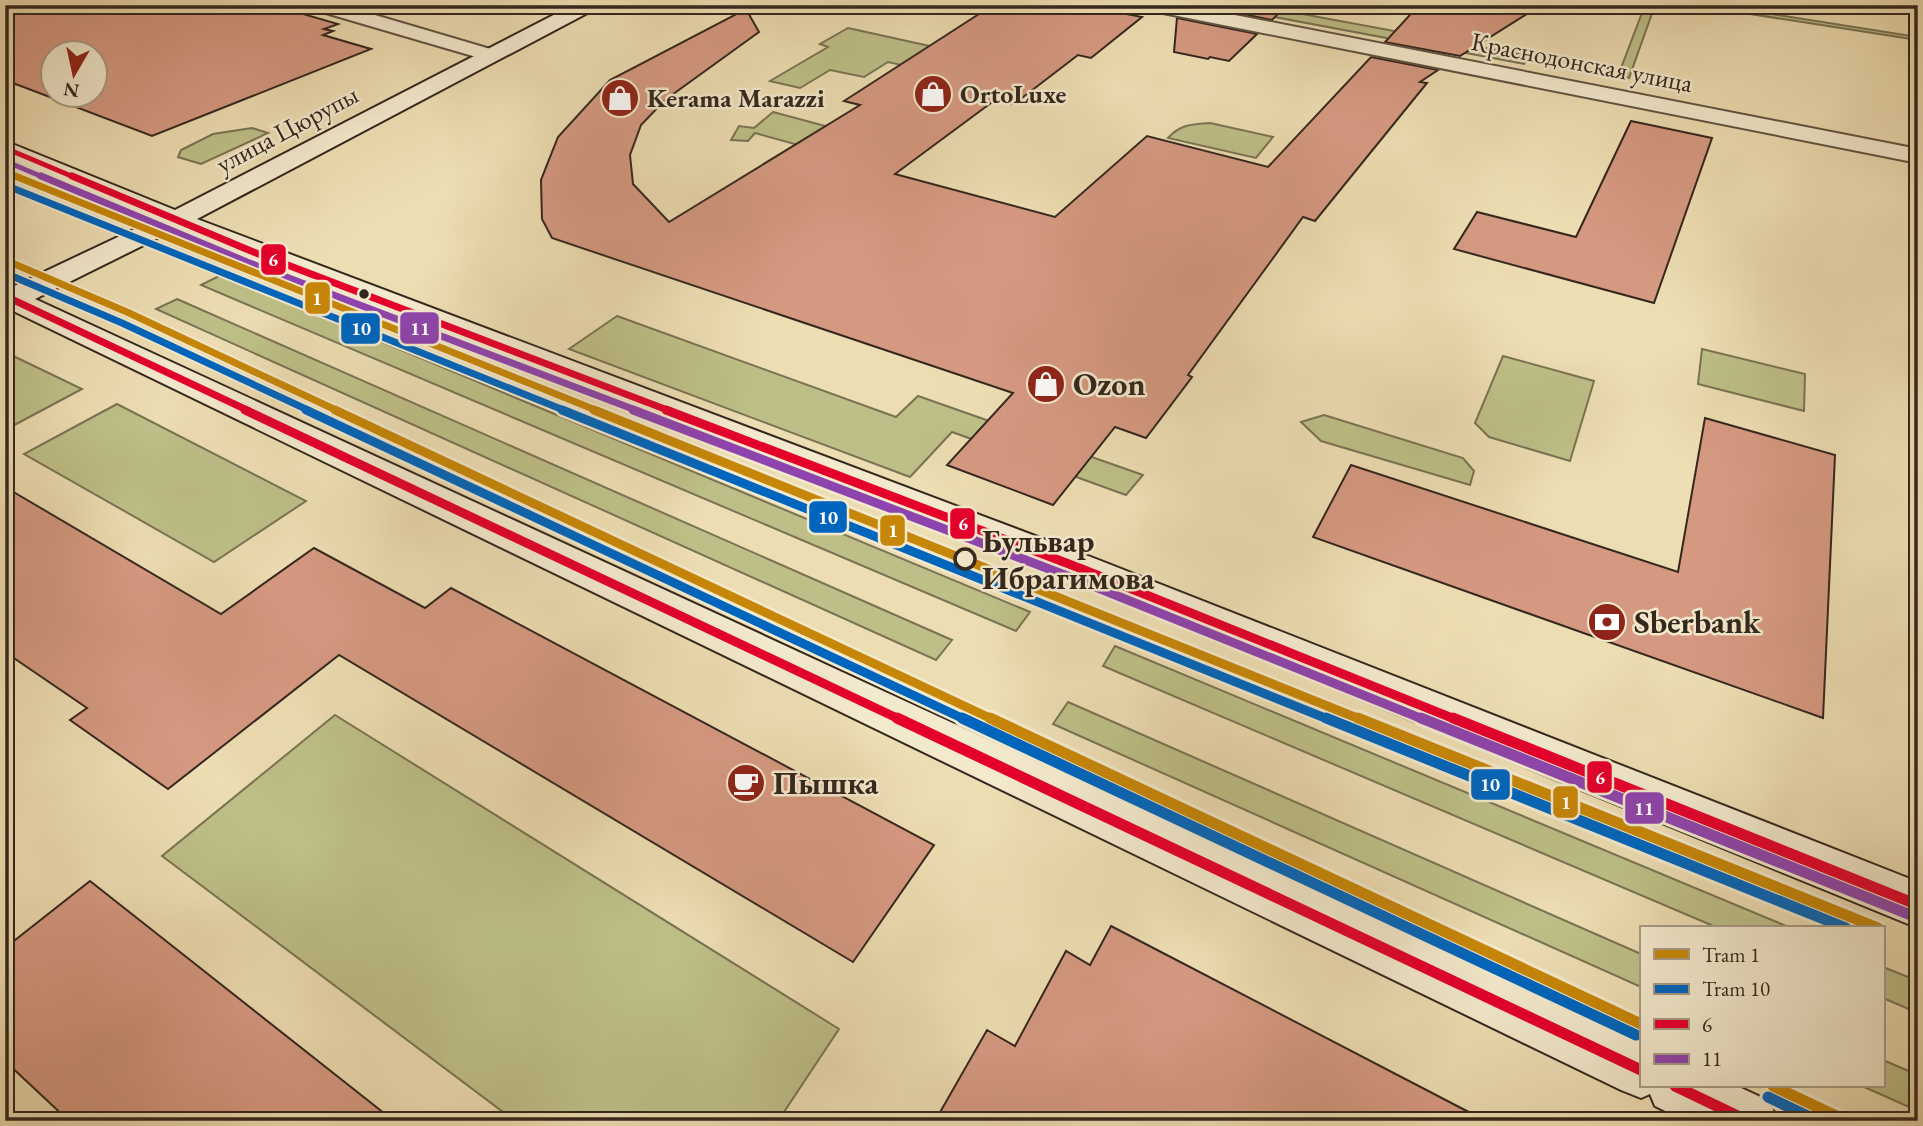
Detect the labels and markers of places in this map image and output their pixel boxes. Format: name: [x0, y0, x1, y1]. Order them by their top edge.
shop icon: OrtoLuxe: [912, 73, 954, 115]
shop icon: Kerama Marazzi: [599, 77, 641, 119]
place label: OrtoLuxe: [960, 77, 1066, 111]
place label: Kerama Marazzi: [647, 81, 825, 115]
unlabelled marker: [357, 287, 371, 301]
shop icon: Ozon: [1025, 363, 1067, 405]
place label: Ozon: [1073, 363, 1146, 405]
place label: Бульвар Ибрагимова: [982, 520, 1156, 599]
marker: Бульвар Ибрагимова: [954, 548, 976, 570]
bank icon: Sberbank: [1586, 601, 1628, 643]
place label: Sberbank: [1634, 601, 1761, 643]
cafe icon: Пышка: [725, 762, 767, 804]
place label: Пышка: [773, 762, 879, 804]

